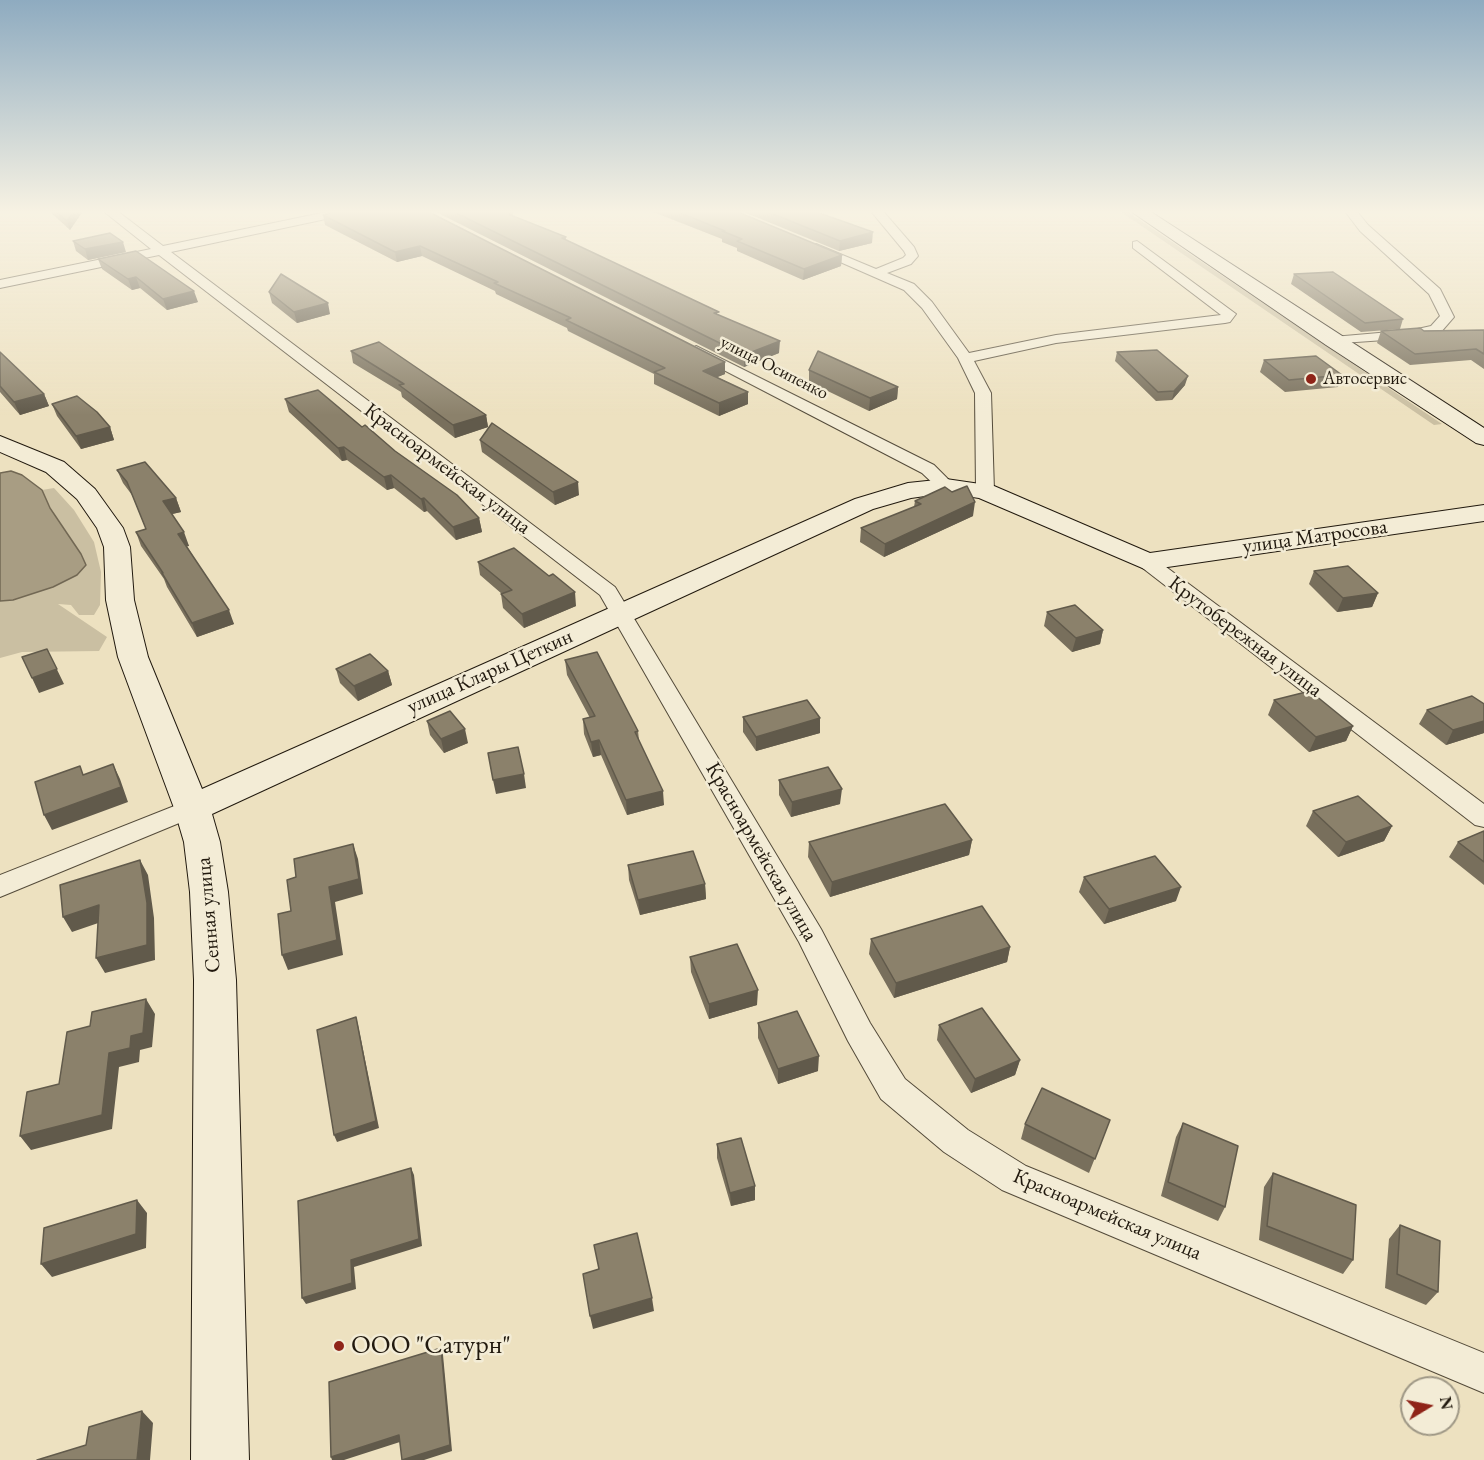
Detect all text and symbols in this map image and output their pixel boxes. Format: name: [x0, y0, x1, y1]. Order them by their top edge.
street label: улица Осипенко: [716, 331, 832, 405]
place label: Автосервис: [1323, 368, 1407, 390]
marker: Автосервис: [1304, 372, 1318, 386]
street label: Красноармейская улица: [359, 398, 535, 540]
street label: улица Матросова: [1241, 514, 1389, 560]
street label: Крутобережная улица: [1163, 571, 1327, 703]
street label: улица Клары Цеткин: [403, 624, 577, 720]
street label: Красноармейская улица: [700, 758, 822, 946]
street label: Сенная улица: [191, 856, 227, 974]
street label: Красноармейская улица: [1009, 1164, 1205, 1266]
place label: ООО "Сатурн": [351, 1330, 511, 1362]
marker: ООО "Сатурн": [332, 1339, 346, 1353]
north arrow: [1400, 1376, 1460, 1436]
text: N: [1435, 1395, 1458, 1411]

